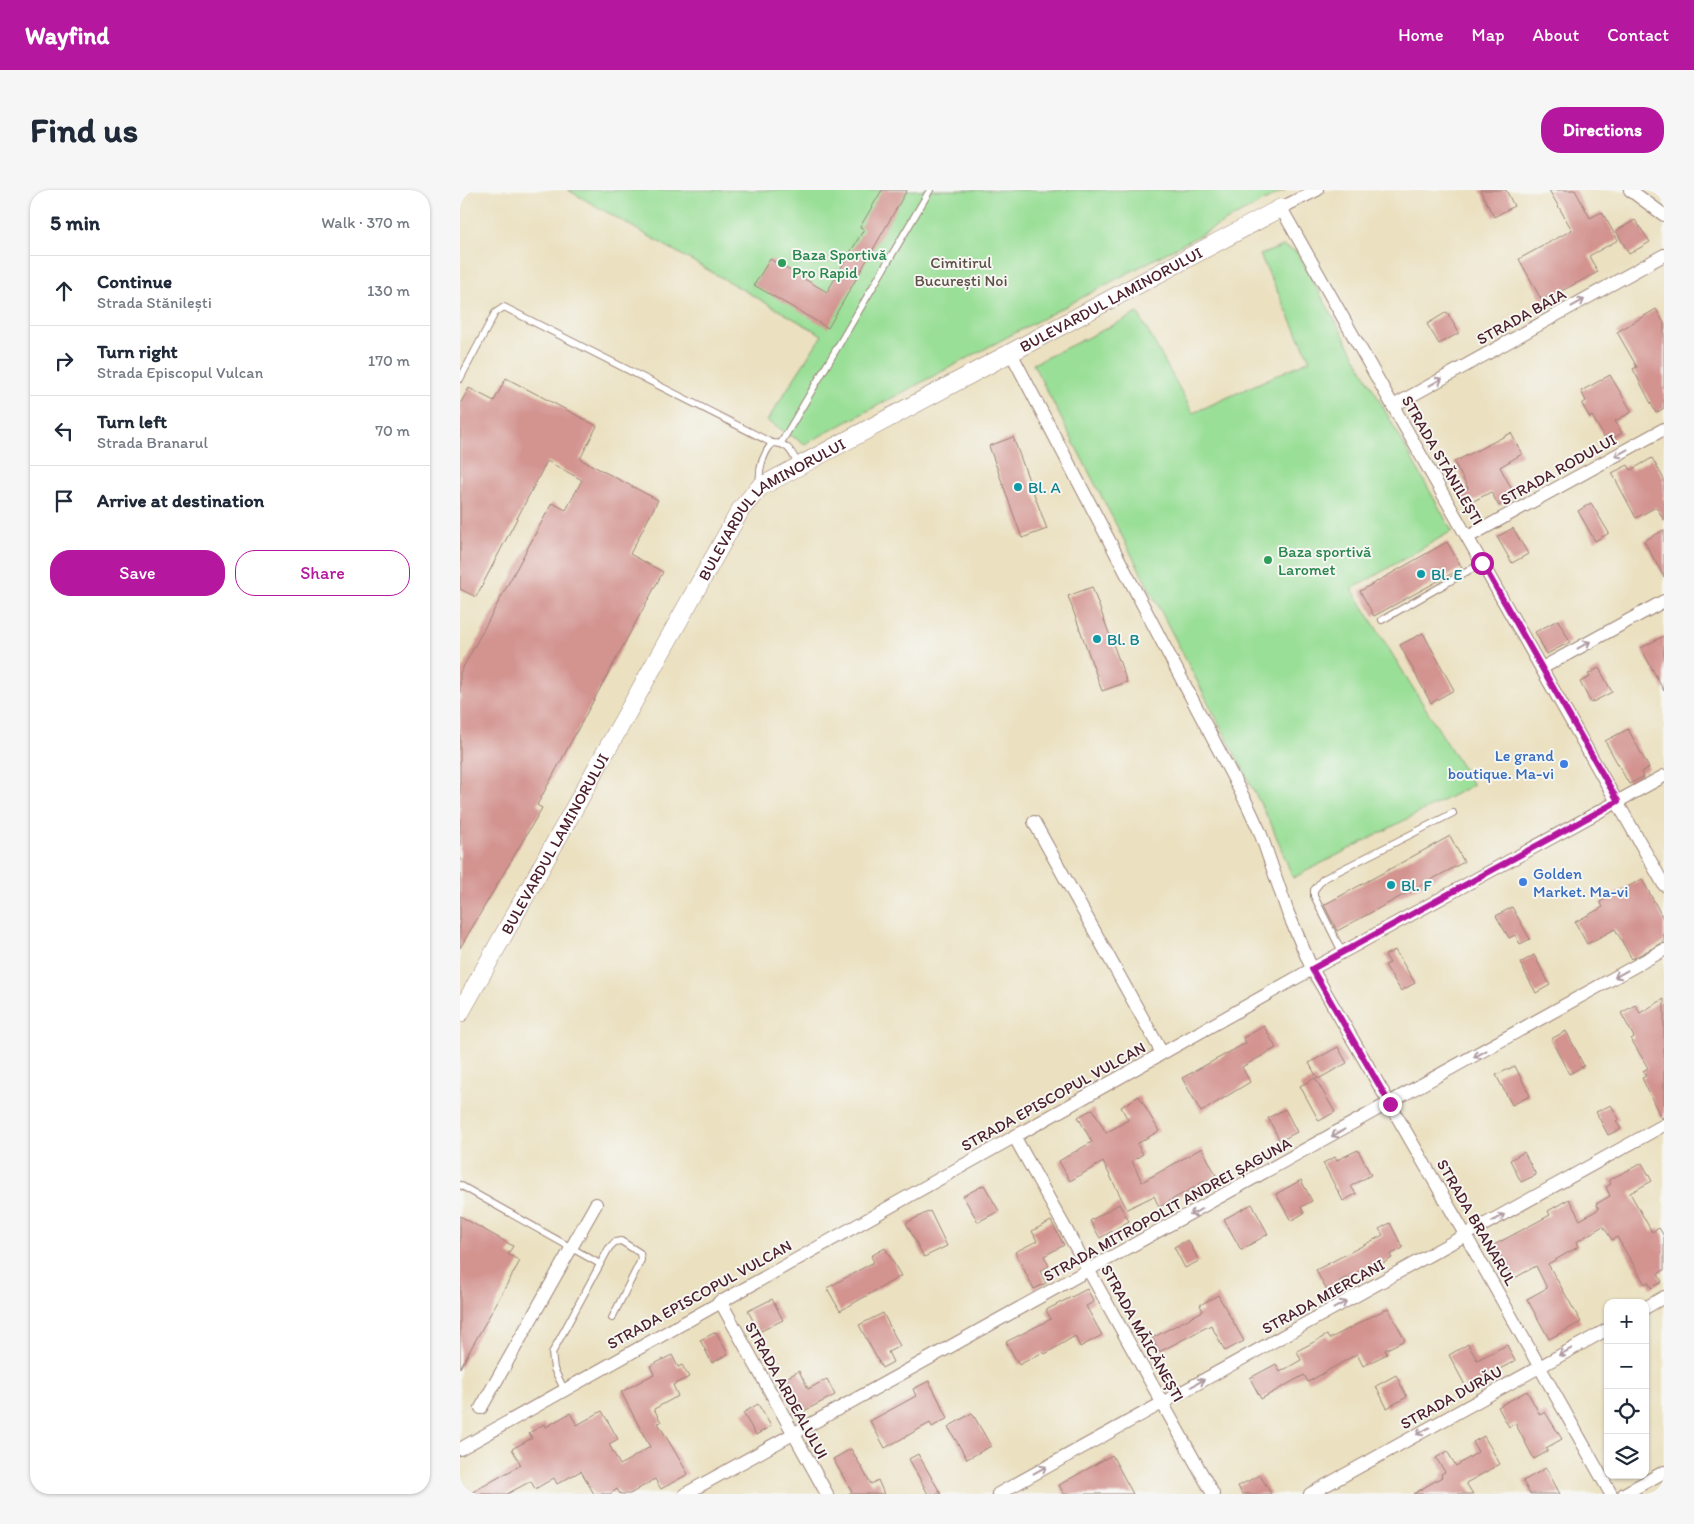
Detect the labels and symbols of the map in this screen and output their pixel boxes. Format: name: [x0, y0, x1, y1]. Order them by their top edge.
street label: BULEVARDUL LAMINORULUI: [1016, 243, 1206, 356]
place label: Baza Sportivă Pro Rapid: [792, 245, 887, 282]
park label: Cimitirul București Noi: [915, 253, 1008, 290]
marker: Baza Sportivă Pro Rapid: [776, 257, 788, 269]
street label: STRADA BAIA: [1473, 284, 1569, 349]
one-way arrow: [1570, 298, 1585, 307]
one-way arrow: [1428, 377, 1443, 386]
street label: STRADA STĂNILEȘTI: [1398, 392, 1487, 528]
street label: STRADA RODULUI: [1497, 430, 1620, 509]
street label: BULEVARDUL LAMINORULUI: [694, 434, 849, 584]
one-way arrow: [1615, 448, 1629, 458]
place label: Bl. A: [1028, 478, 1061, 497]
marker: Bl. A: [1012, 481, 1024, 493]
place label: Baza sportivă Laromet: [1278, 542, 1372, 579]
route start: [1471, 552, 1494, 575]
marker: Baza sportivă Laromet: [1262, 554, 1274, 566]
place label: Bl. E: [1431, 565, 1462, 584]
marker: Bl. E: [1415, 568, 1427, 580]
place label: Bl. B: [1107, 630, 1140, 649]
marker: Bl. B: [1091, 633, 1103, 645]
one-way arrow: [1577, 639, 1591, 649]
place label: Le grand boutique. Ma-vi: [1448, 746, 1554, 783]
street label: BULEVARDUL LAMINORULUI: [497, 750, 613, 938]
marker: Le grand boutique. Ma-vi: [1558, 758, 1570, 770]
place label: Golden Market. Ma-vi: [1533, 864, 1628, 901]
place label: Bl. F: [1401, 876, 1432, 895]
marker: Golden Market. Ma-vi: [1517, 876, 1529, 888]
marker: Bl. F: [1385, 879, 1397, 891]
one-way arrow: [1615, 970, 1629, 980]
street label: STRADA EPISCOPUL VULCAN: [958, 1038, 1149, 1155]
one-way arrow: [1473, 1049, 1487, 1059]
route end: [1379, 1093, 1402, 1116]
one-way arrow: [1330, 1128, 1345, 1138]
street label: STRADA MITROPOLIT ANDREI ȘAGUNA: [1040, 1133, 1295, 1286]
street label: STRADA BRANARUL: [1433, 1156, 1520, 1289]
one-way arrow: [1188, 1207, 1203, 1217]
one-way arrow: [1490, 1213, 1505, 1223]
street label: STRADA EPISCOPUL VULCAN: [604, 1236, 795, 1353]
street label: STRADA MIERCANI: [1259, 1255, 1388, 1338]
street label: STRADA MĂICĂNEȘTI: [1097, 1261, 1188, 1405]
one-way arrow: [1332, 1300, 1347, 1309]
street label: STRADA ARDEALULUI: [741, 1318, 832, 1462]
one-way arrow: [1558, 1348, 1573, 1357]
street label: STRADA DURĂU: [1397, 1362, 1506, 1433]
one-way arrow: [1190, 1378, 1205, 1388]
one-way arrow: [1416, 1427, 1431, 1436]
one-way arrow: [1033, 1465, 1047, 1475]

